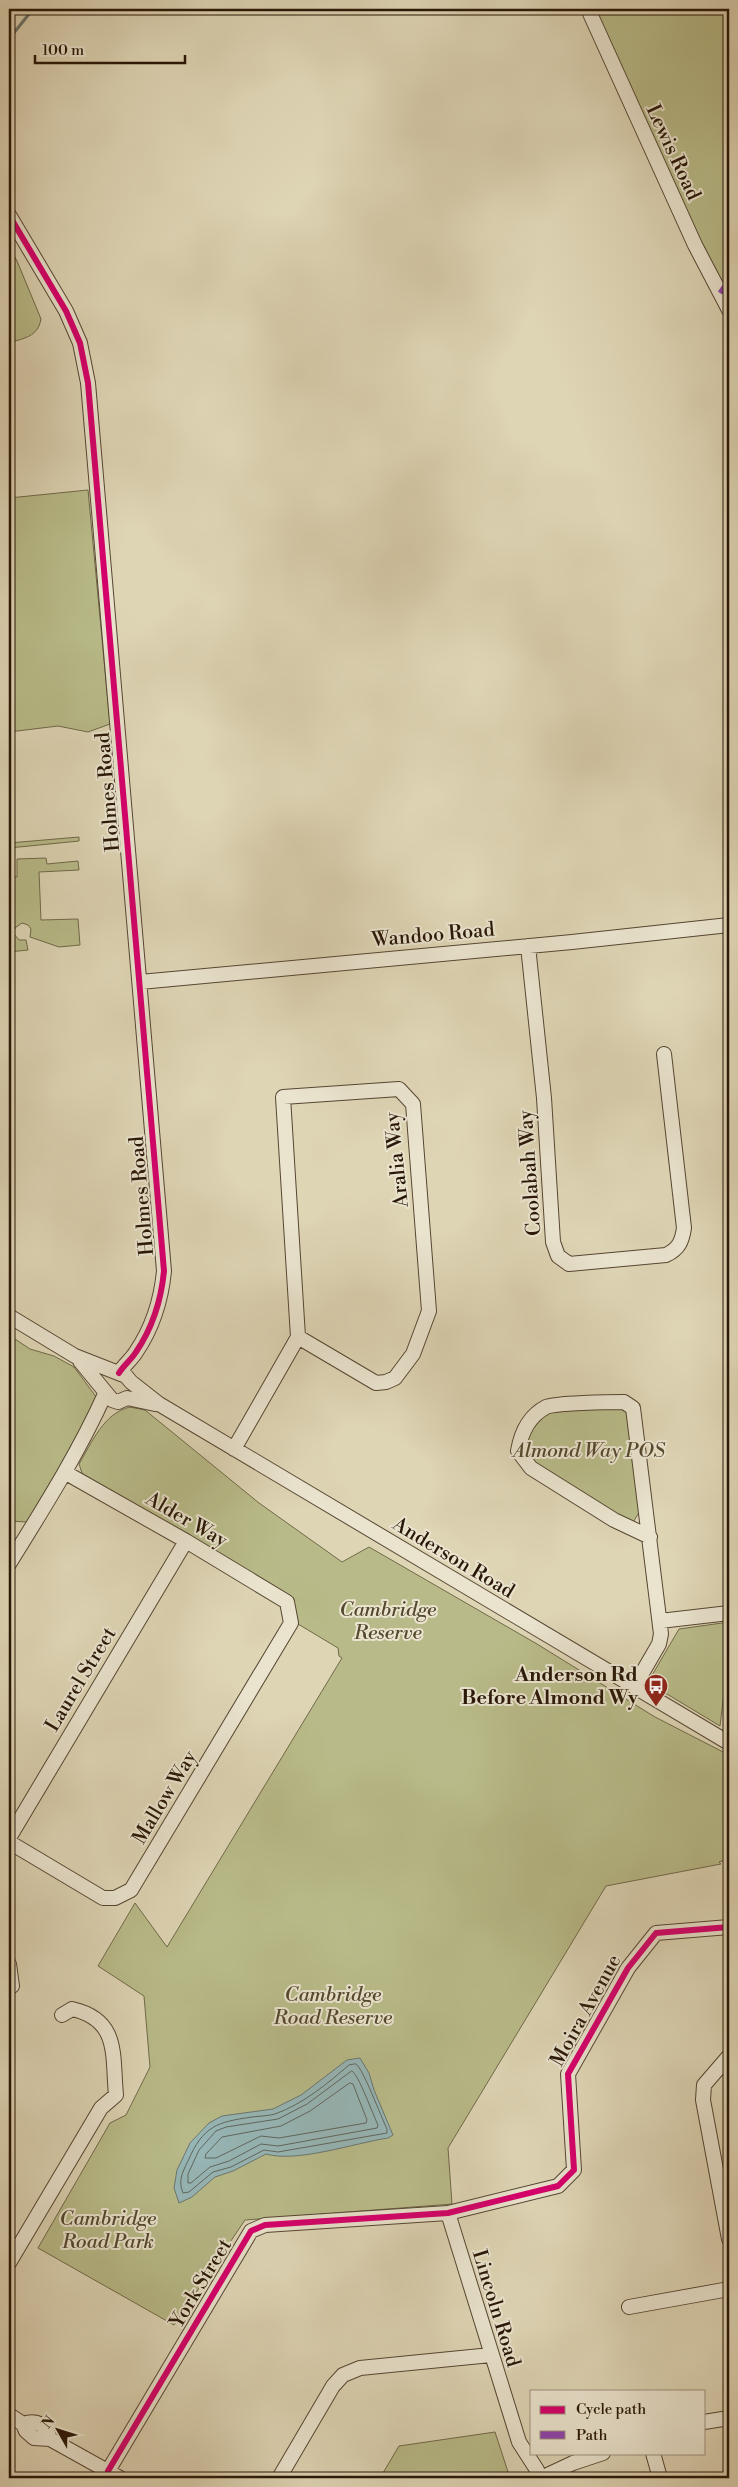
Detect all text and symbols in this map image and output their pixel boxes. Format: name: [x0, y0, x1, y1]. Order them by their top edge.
scale bar: [35, 32, 185, 64]
text: 100 m: [42, 41, 84, 60]
street label: Lewis Road: [640, 101, 706, 205]
street label: Holmes Road: [91, 730, 126, 853]
street label: Wandoo Road: [370, 918, 496, 953]
street label: Coolabah Way: [514, 1109, 547, 1237]
street label: Aralia Way: [380, 1111, 415, 1210]
street label: Holmes Road: [125, 1134, 160, 1257]
park label: Almond Way POS: [511, 1439, 666, 1464]
street label: Alder Way: [140, 1486, 232, 1554]
street label: Anderson Road: [387, 1511, 519, 1605]
park label: Cambridge Reserve: [340, 1598, 437, 1646]
street label: Laurel Street: [40, 1623, 122, 1737]
place label: Anderson Rd Before Almond Wy: [461, 1663, 639, 1711]
bus stop icon: Anderson Rd Before Almond Wy: [643, 1673, 669, 1707]
street label: Mallow Way: [128, 1746, 203, 1849]
street label: Moira Avenue: [545, 1950, 627, 2071]
park label: Cambridge Road Reserve: [273, 1983, 393, 2031]
park label: Cambridge Road Park: [60, 2207, 157, 2255]
street label: York Street: [164, 2234, 238, 2334]
street label: Lincoln Road: [466, 2247, 525, 2371]
legend: [530, 2390, 706, 2454]
text: Cycle path: [576, 2400, 646, 2419]
north arrow: [32, 2404, 82, 2454]
text: N: [38, 2412, 59, 2432]
text: Path: [576, 2426, 608, 2445]

